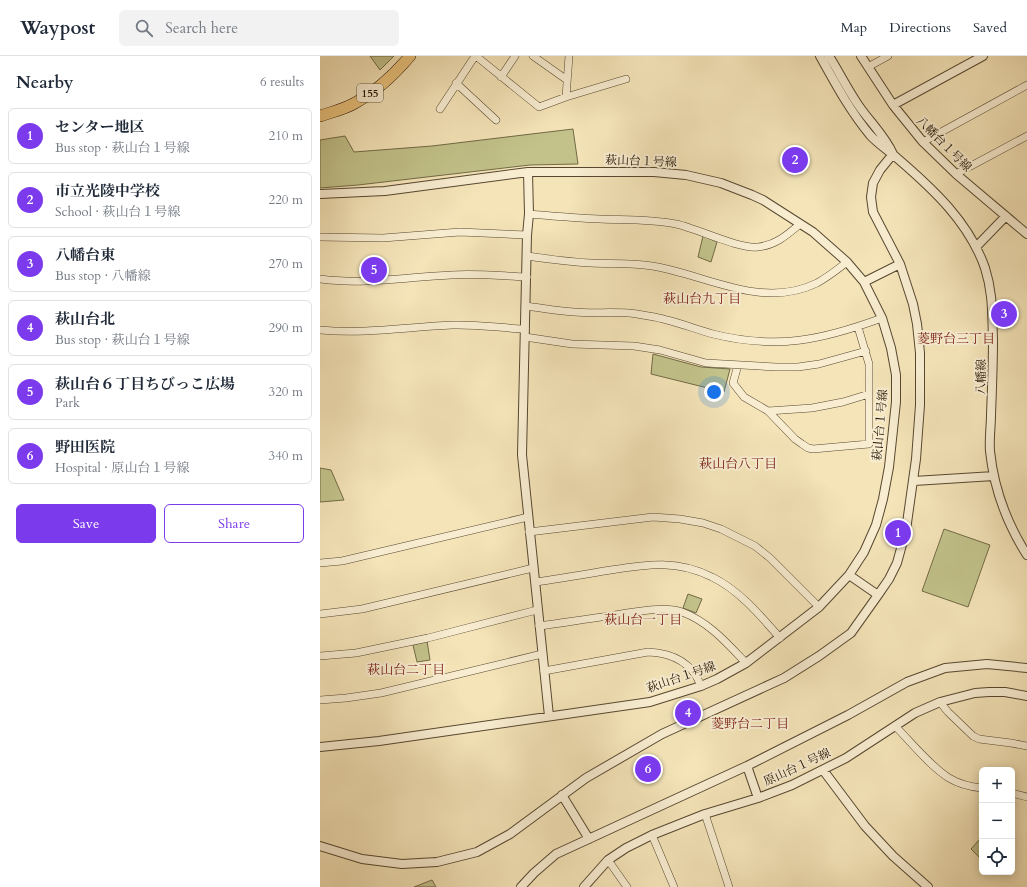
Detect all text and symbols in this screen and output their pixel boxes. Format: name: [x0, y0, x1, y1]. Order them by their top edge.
search box: [119, 10, 399, 46]
text: Waypost: [20, 15, 95, 41]
icon: search: [133, 17, 155, 39]
text: Search here: [165, 18, 238, 38]
text: Map: [841, 18, 867, 37]
text: Directions: [889, 18, 951, 37]
text: Saved: [973, 18, 1007, 37]
text: Nearby: [16, 71, 73, 94]
text: 6 results: [260, 73, 304, 91]
road number: 155: [357, 84, 383, 102]
street label: 八幡台１号線: [913, 113, 975, 175]
text: センター地区: [55, 117, 144, 137]
text: 1: [27, 127, 33, 145]
text: 210 m: [269, 127, 303, 145]
text: Bus stop · 萩山台１号線: [55, 139, 190, 157]
pin: 2: [782, 145, 808, 175]
street label: 萩山台１号線: [605, 152, 677, 170]
text: 市立光陵中学校: [55, 181, 160, 201]
text: 2: [27, 191, 33, 209]
text: 220 m: [269, 191, 303, 209]
text: School · 萩山台１号線: [55, 203, 180, 221]
text: 八幡台東: [55, 245, 115, 265]
text: 3: [27, 255, 33, 273]
text: 270 m: [269, 255, 303, 273]
pin: 5: [361, 255, 387, 285]
text: Bus stop · 八幡線: [55, 267, 151, 285]
district label: 萩山台九丁目: [663, 290, 741, 308]
pin: 3: [991, 299, 1017, 329]
text: 萩山台北: [55, 309, 115, 329]
text: 4: [27, 319, 33, 337]
text: 290 m: [269, 319, 303, 337]
district label: 菱野台三丁目: [917, 330, 995, 348]
text: Bus stop · 萩山台１号線: [55, 331, 190, 349]
street label: 八幡線: [973, 359, 989, 395]
text: 萩山台６丁目ちびっこ広場: [55, 374, 235, 394]
your location: [704, 382, 724, 402]
text: 5: [27, 383, 33, 401]
text: 320 m: [269, 383, 303, 401]
street label: 萩山台１号線: [869, 388, 891, 462]
text: Park: [55, 394, 80, 412]
text: 野田医院: [55, 437, 115, 457]
text: 6: [27, 447, 33, 465]
text: 340 m: [269, 447, 303, 465]
district label: 萩山台八丁目: [699, 455, 777, 473]
text: Hospital · 原山台１号線: [55, 459, 189, 477]
button: Save: [16, 504, 156, 543]
button: Share: [164, 504, 304, 543]
pin: 1: [885, 518, 911, 548]
district label: 萩山台一丁目: [604, 611, 682, 629]
street label: 萩山台１号線: [644, 658, 718, 696]
district label: 萩山台二丁目: [367, 661, 445, 679]
pin: 4: [675, 698, 701, 728]
district label: 菱野台二丁目: [711, 715, 789, 733]
street label: 原山台１号線: [761, 745, 833, 789]
pin: 6: [635, 754, 661, 784]
map controls: [979, 767, 1015, 875]
button: +: [979, 767, 1015, 803]
button: −: [979, 803, 1015, 839]
button: locate: [979, 839, 1015, 875]

